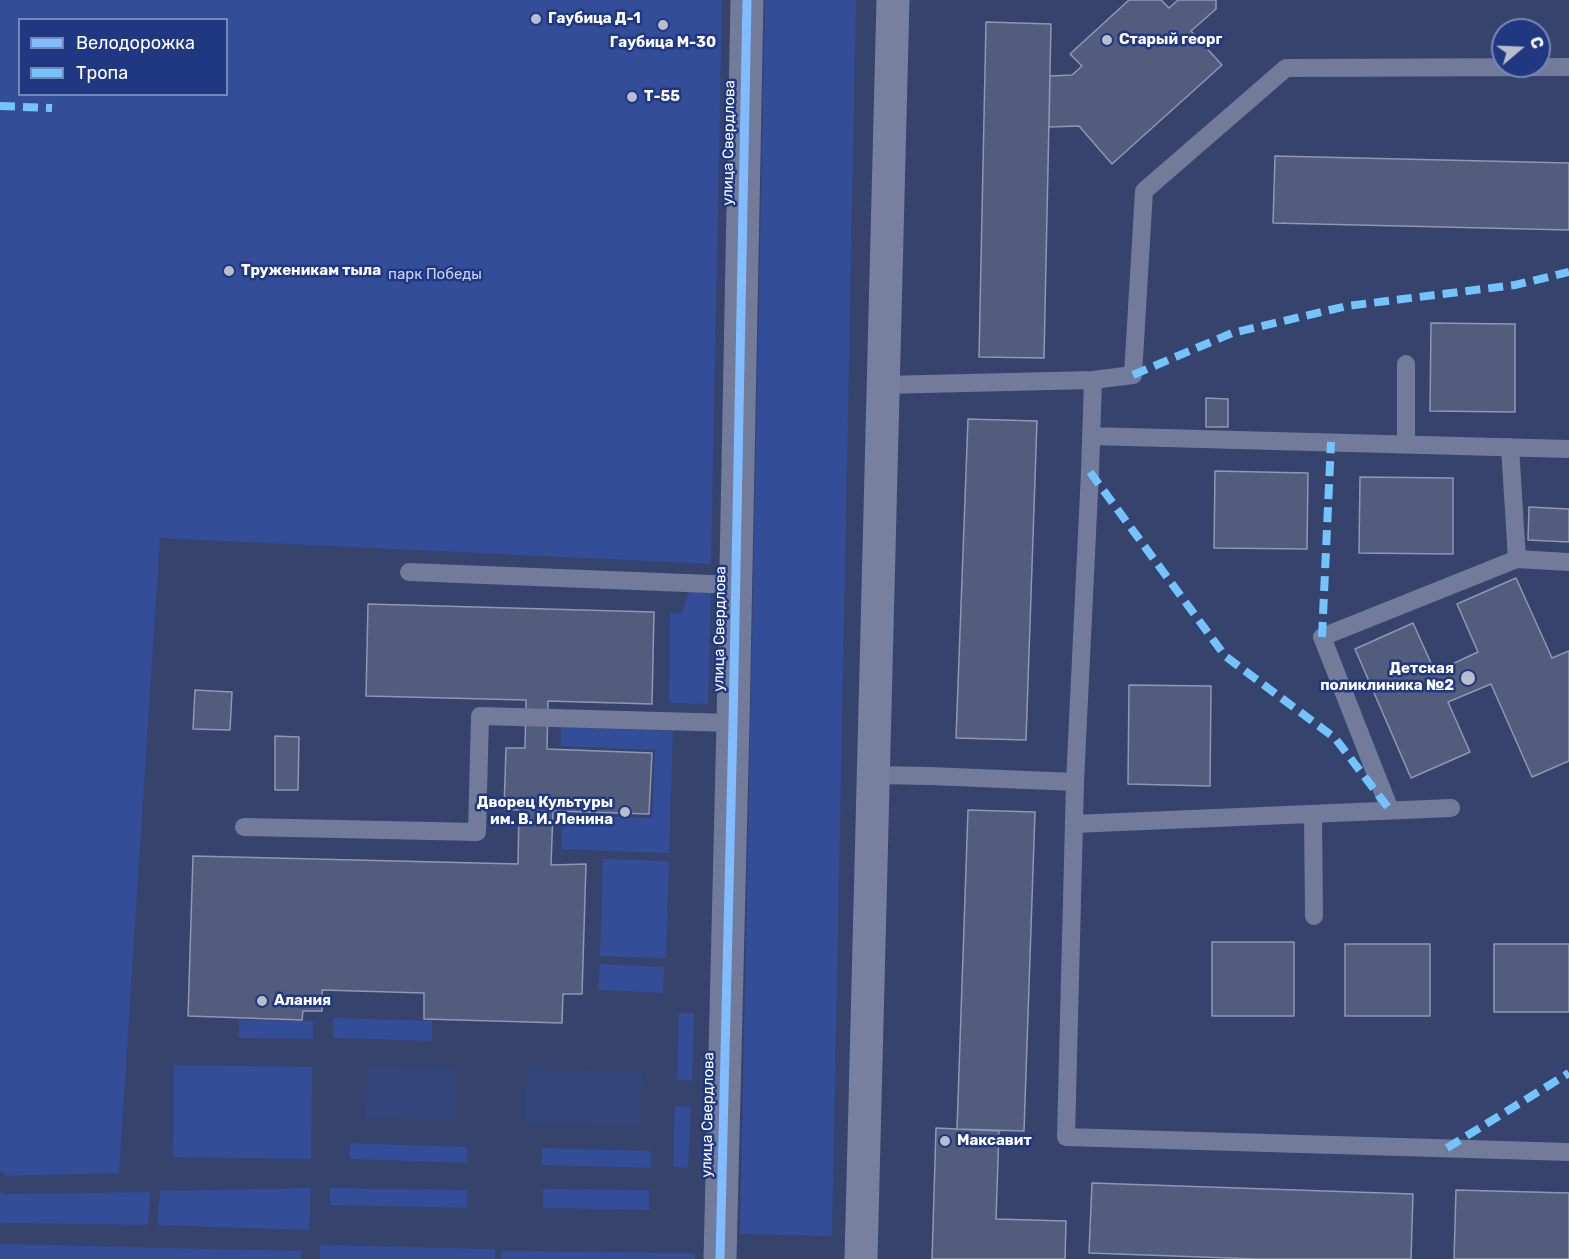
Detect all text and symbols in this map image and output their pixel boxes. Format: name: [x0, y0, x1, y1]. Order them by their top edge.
place label: Гаубица Д-1: [548, 10, 641, 28]
marker: Гаубица Д-1: [529, 12, 543, 26]
legend: [18, 18, 228, 96]
marker: Гаубица М-30: [656, 18, 670, 32]
north arrow: [1491, 18, 1551, 78]
place label: Старый георг: [1119, 31, 1222, 49]
text: Велодорожка: [76, 32, 195, 54]
marker: Старый георг: [1100, 33, 1114, 47]
place label: Гаубица М-30: [610, 34, 716, 52]
text: С: [1526, 34, 1547, 51]
text: Тропа: [76, 62, 128, 84]
street label: улица Свердлова: [719, 80, 739, 206]
place label: Т-55: [644, 88, 680, 106]
marker: Т-55: [625, 90, 639, 104]
place label: Труженикам тыла: [241, 262, 381, 280]
marker: Труженикам тыла: [222, 264, 236, 278]
park label: парк Победы: [388, 266, 482, 284]
street label: улица Свердлова: [710, 566, 730, 692]
place label: Детская поликлиника №2: [1320, 660, 1454, 695]
marker: Детская поликлиника №2: [1459, 669, 1477, 687]
place label: Дворец Культуры им. В. И. Ленина: [477, 794, 613, 829]
marker: Дворец Культуры им. В. И. Ленина: [618, 805, 632, 819]
place label: Алания: [274, 992, 331, 1010]
marker: Алания: [255, 994, 269, 1008]
street label: улица Свердлова: [698, 1052, 718, 1178]
place label: Максавит: [957, 1132, 1032, 1150]
marker: Максавит: [938, 1134, 952, 1148]

